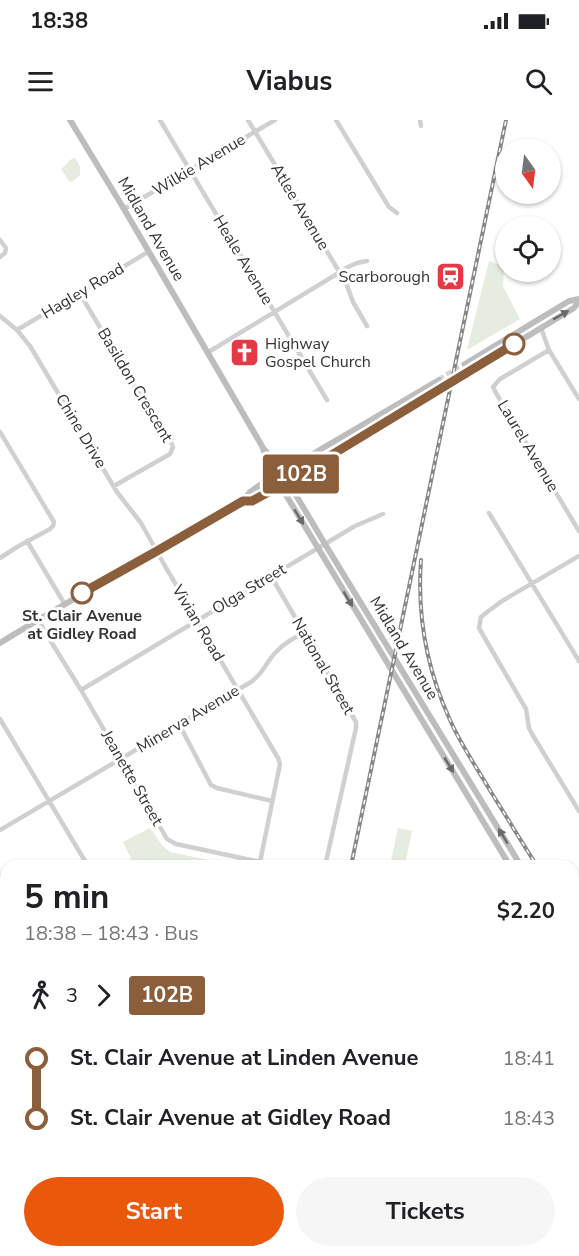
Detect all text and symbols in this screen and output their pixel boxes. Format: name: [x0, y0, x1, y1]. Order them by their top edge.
text: 18:38: [30, 6, 88, 36]
text: Viabus: [247, 63, 332, 100]
icon: menu: [24, 65, 57, 98]
icon: search: [522, 65, 555, 98]
street label: Wilkie Avenue: [148, 129, 250, 201]
north arrow: [495, 138, 561, 204]
map controls: [495, 138, 561, 282]
street label: Atlee Avenue: [266, 160, 334, 254]
street label: Midland Avenue: [112, 173, 190, 285]
street label: Heale Avenue: [208, 211, 278, 309]
button: locate: [495, 216, 561, 282]
street label: Hagley Road: [38, 258, 128, 324]
station icon: Scarborough: [435, 261, 467, 293]
place label: Scarborough: [338, 266, 430, 288]
one-way arrow: [553, 310, 569, 321]
street label: Basildon Crescent: [92, 324, 178, 447]
place label: Highway Gospel Church: [265, 333, 371, 373]
unlabelled marker: [503, 333, 525, 355]
church icon: Highway Gospel Church: [228, 337, 260, 369]
street label: Chine Drive: [50, 390, 112, 472]
street label: Laurel Avenue: [492, 396, 564, 496]
line badge: 102B: [259, 454, 343, 494]
text: 102B: [275, 460, 327, 488]
one-way arrow: [294, 509, 304, 526]
street label: Olga Street: [208, 558, 290, 620]
street label: Vivian Road: [166, 580, 229, 665]
marker: St. Clair Avenue at Gidley Road: [71, 582, 93, 604]
one-way arrow: [343, 591, 354, 607]
street label: Midland Avenue: [364, 592, 444, 704]
place label: St. Clair Avenue at Gidley Road: [22, 605, 142, 645]
street label: National Street: [286, 613, 360, 719]
street label: Minerva Avenue: [132, 680, 244, 758]
street label: Jeanette Street: [95, 725, 168, 830]
one-way arrow: [444, 757, 455, 773]
one-way arrow: [497, 828, 508, 844]
text: 5 min: [24, 875, 109, 920]
text: $2.20: [497, 896, 555, 926]
text: 18:38 – 18:43 · Bus: [24, 920, 199, 947]
icon: walk: [24, 979, 57, 1012]
icon: forward: [87, 979, 120, 1012]
text: 102B: [141, 981, 193, 1009]
text: 3: [66, 982, 78, 1009]
text: St. Clair Avenue at Linden Avenue: [70, 1043, 418, 1073]
text: 18:41: [502, 1045, 555, 1072]
text: St. Clair Avenue at Gidley Road: [70, 1103, 391, 1133]
text: 18:43: [502, 1105, 555, 1132]
button: Start: [24, 1177, 284, 1246]
button: Tickets: [296, 1177, 555, 1246]

